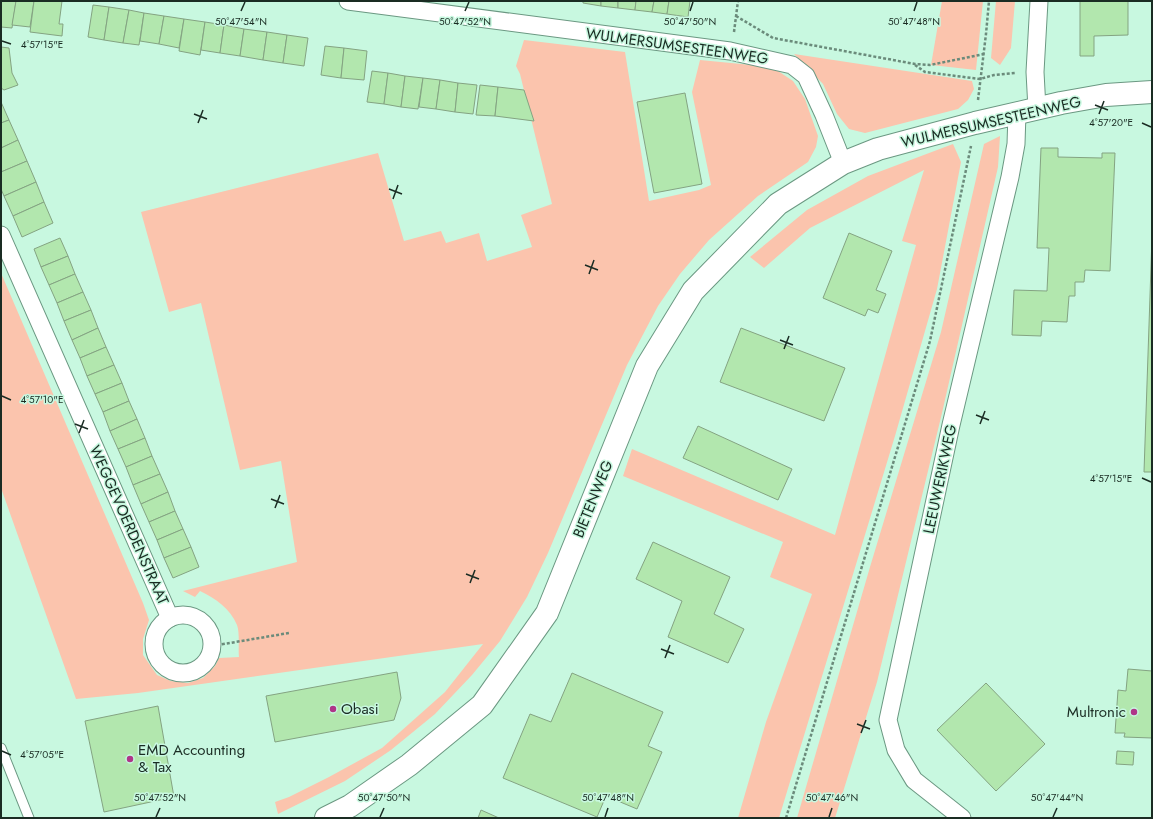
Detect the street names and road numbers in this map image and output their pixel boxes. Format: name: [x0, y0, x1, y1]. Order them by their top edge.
street label: WULMERSUMSESTEENWEG: [584, 22, 770, 70]
street label: WULMERSUMSESTEENWEG: [899, 91, 1083, 153]
street label: LEEUWERIKWEG: [918, 422, 962, 536]
street label: WEGGEVOERDENSTRAAT: [84, 442, 174, 608]
street label: BIETENWEG: [567, 457, 619, 541]

